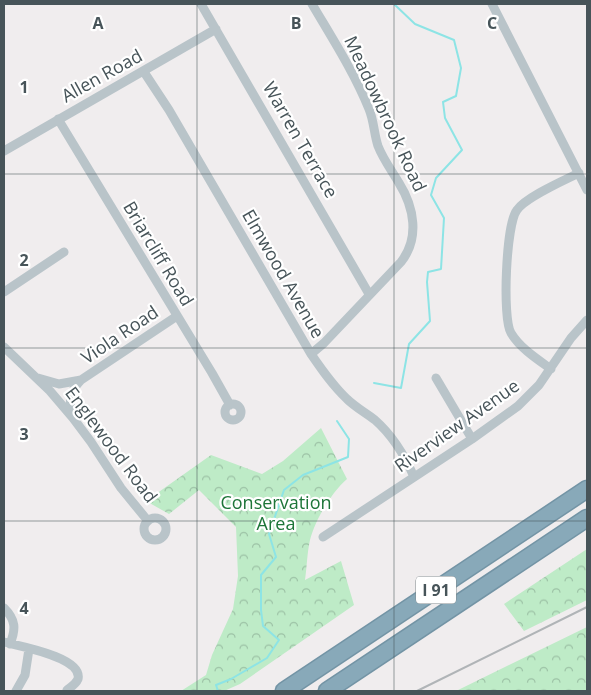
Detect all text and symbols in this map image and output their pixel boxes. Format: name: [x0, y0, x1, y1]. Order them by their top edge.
text: A: [92, 12, 104, 34]
text: B: [291, 12, 301, 34]
text: C: [487, 12, 497, 34]
street label: Meadowbrook Road: [339, 32, 433, 195]
street label: Allen Road: [57, 43, 146, 107]
text: 1: [19, 76, 29, 98]
street label: Warren Terrace: [258, 77, 344, 202]
street label: Briarcliff Road: [118, 197, 200, 310]
street label: Elmwood Avenue: [237, 205, 331, 342]
text: 2: [19, 249, 29, 271]
street label: Viola Road: [76, 300, 163, 369]
street label: Riverview Avenue: [389, 373, 524, 477]
street label: Englewood Road: [60, 381, 163, 507]
text: 3: [19, 423, 29, 445]
park label: Conservation Area: [220, 490, 332, 535]
road number: I 91: [416, 576, 456, 604]
text: 4: [19, 597, 29, 619]

